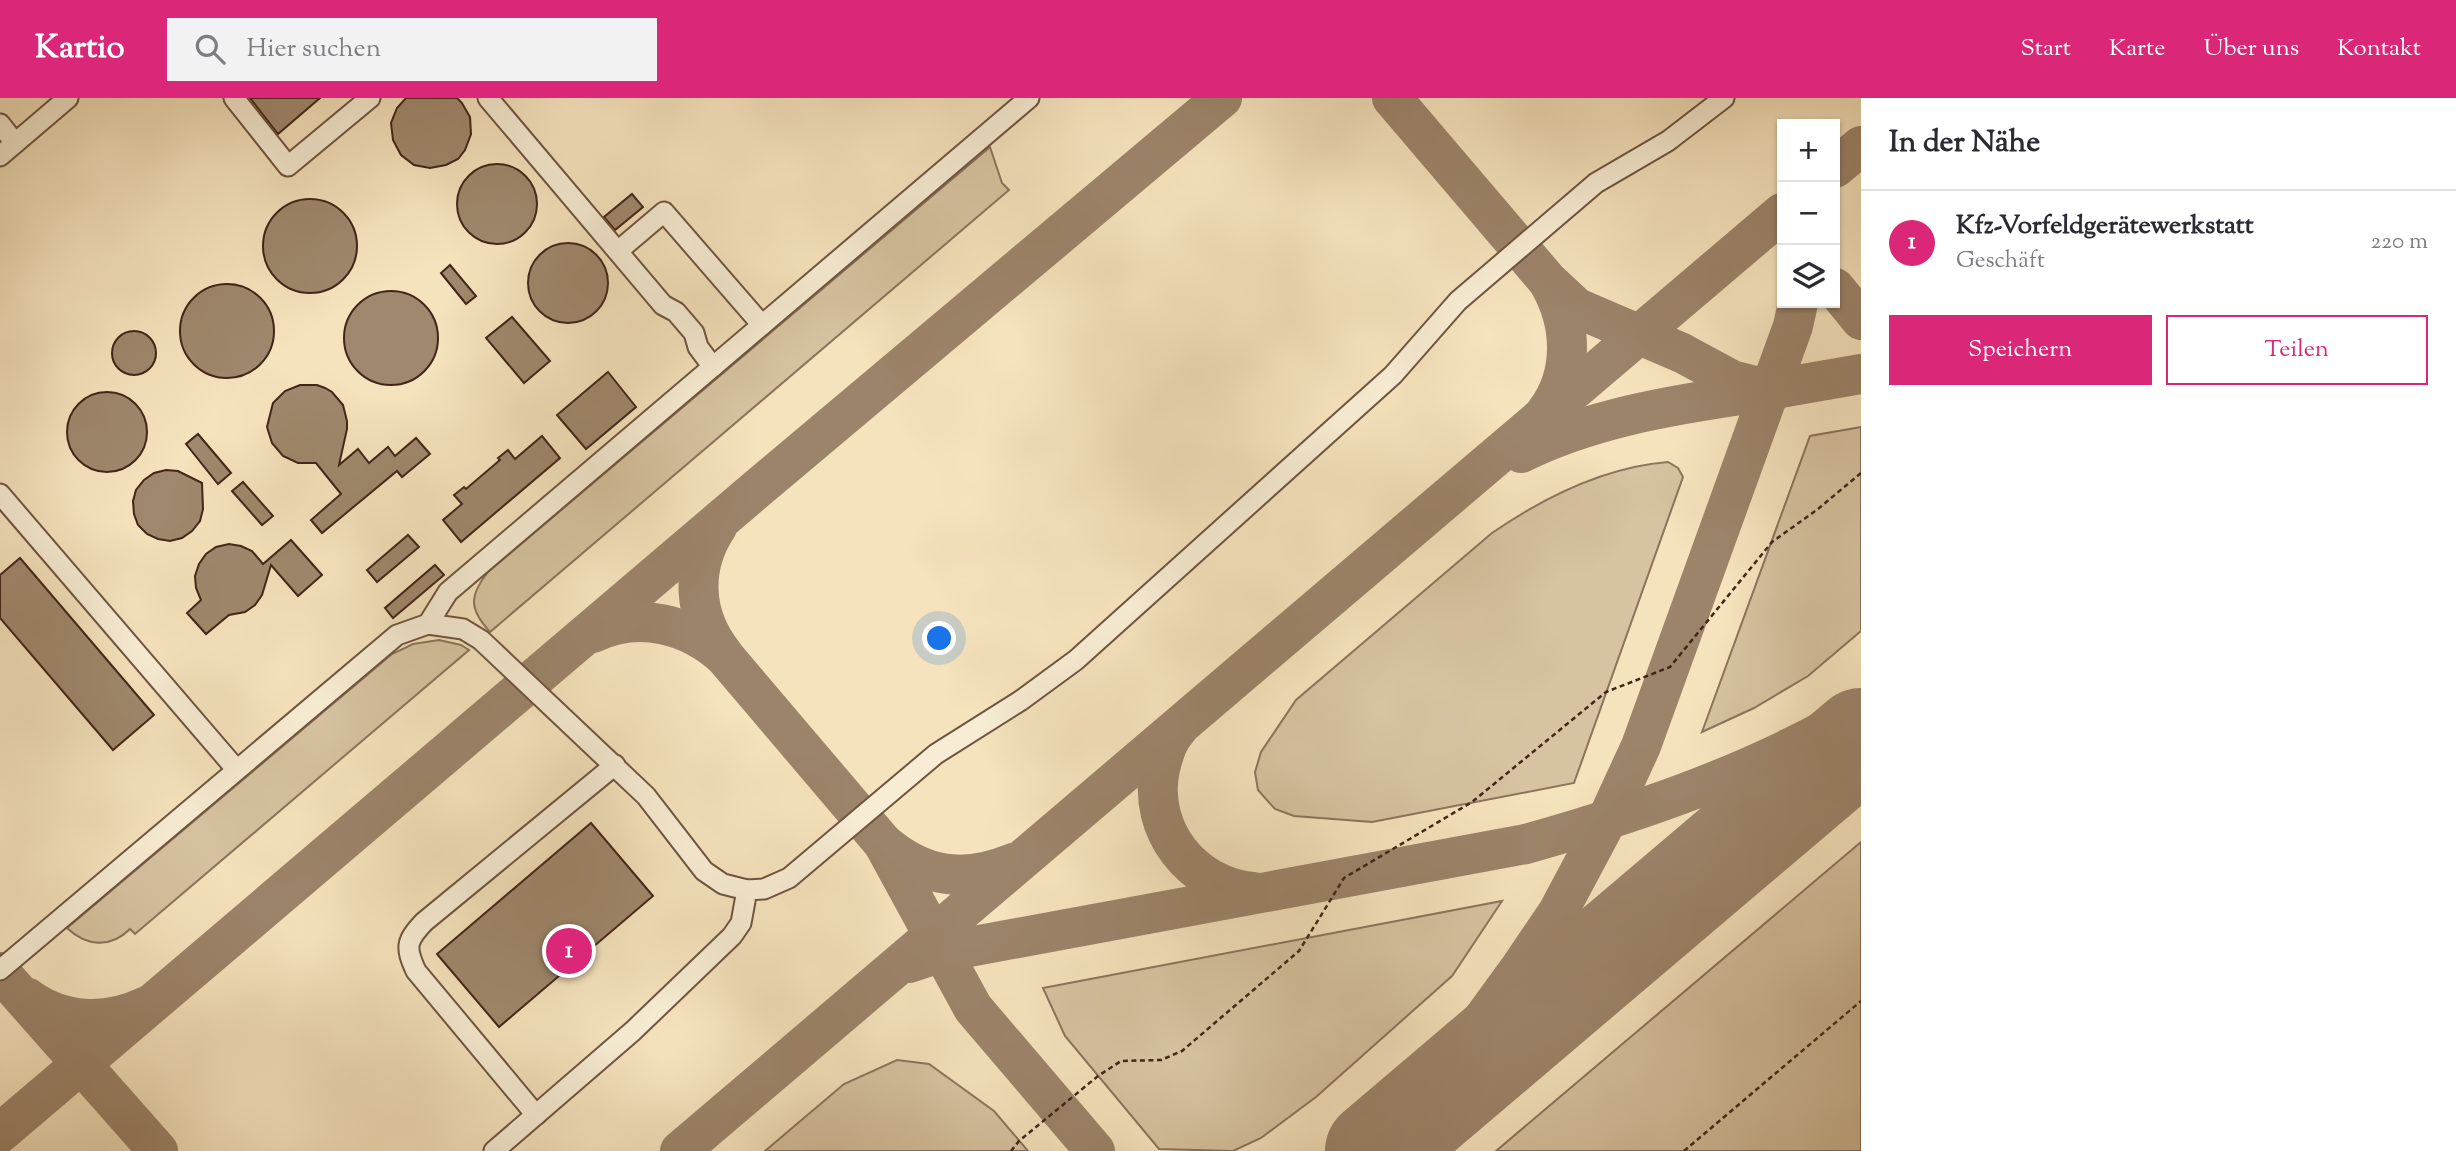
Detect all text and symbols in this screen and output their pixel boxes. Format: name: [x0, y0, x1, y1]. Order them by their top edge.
search box: [167, 18, 657, 81]
text: Kartio: [35, 25, 125, 73]
icon: search: [191, 30, 229, 68]
text: Hier suchen: [247, 31, 381, 68]
text: Start: [2020, 32, 2071, 66]
text: Karte: [2109, 32, 2165, 66]
text: Über uns: [2203, 32, 2299, 66]
text: Kontakt: [2337, 32, 2421, 66]
map controls: [1777, 119, 1840, 308]
button: +: [1777, 119, 1840, 182]
text: In der Nähe: [1889, 122, 2040, 165]
button: −: [1777, 182, 1840, 245]
text: Kfz-Vorfeldgerätewerkstatt: [1956, 208, 2254, 245]
text: 1: [1908, 226, 1916, 259]
text: 220 m: [2370, 226, 2428, 259]
button: layers: [1777, 245, 1840, 308]
text: Geschäft: [1956, 245, 2045, 278]
button: Speichern: [1889, 315, 2152, 385]
button: Teilen: [2166, 315, 2428, 385]
your location: [922, 621, 956, 655]
pin: 1: [546, 925, 592, 977]

